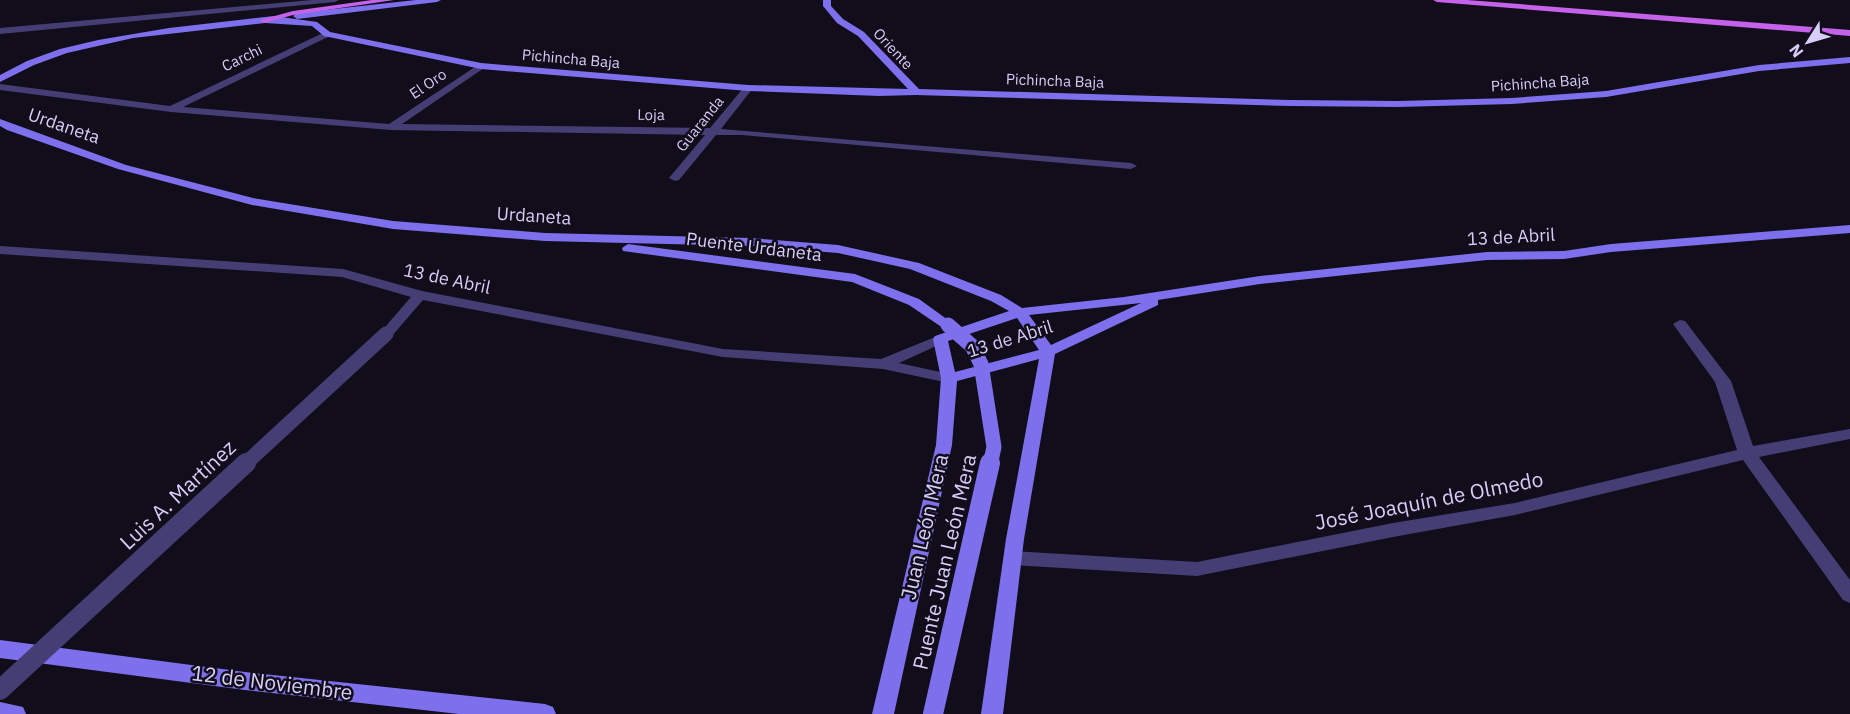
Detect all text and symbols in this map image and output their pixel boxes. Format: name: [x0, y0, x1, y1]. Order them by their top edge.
north arrow: [1778, 12, 1838, 72]
street label: Oriente: [869, 24, 917, 73]
street label: Carchi: [218, 40, 265, 75]
text: N: [1785, 40, 1807, 62]
street label: Pichincha Baja: [521, 45, 621, 72]
street label: El Oro: [405, 64, 450, 103]
street label: Pichincha Baja: [1006, 69, 1104, 92]
street label: Pichincha Baja: [1490, 70, 1590, 95]
street label: Guaranda: [672, 92, 728, 155]
street label: Urdaneta: [25, 102, 104, 149]
street label: Loja: [637, 105, 665, 124]
street label: Urdaneta: [496, 201, 573, 230]
street label: 13 de Abril: [1466, 223, 1556, 250]
street label: Puente Urdaneta: [685, 227, 824, 266]
street label: 13 de Abril: [401, 258, 493, 299]
street label: 13 de Abril: [964, 315, 1056, 362]
street label: Luis A. Martínez: [113, 433, 241, 555]
street label: Juan León Mera: [894, 451, 954, 602]
street label: Puente Juan León Mera: [906, 451, 982, 672]
street label: José Joaquín de Olmedo: [1312, 464, 1545, 536]
street label: 12 de Noviembre: [190, 658, 354, 706]

